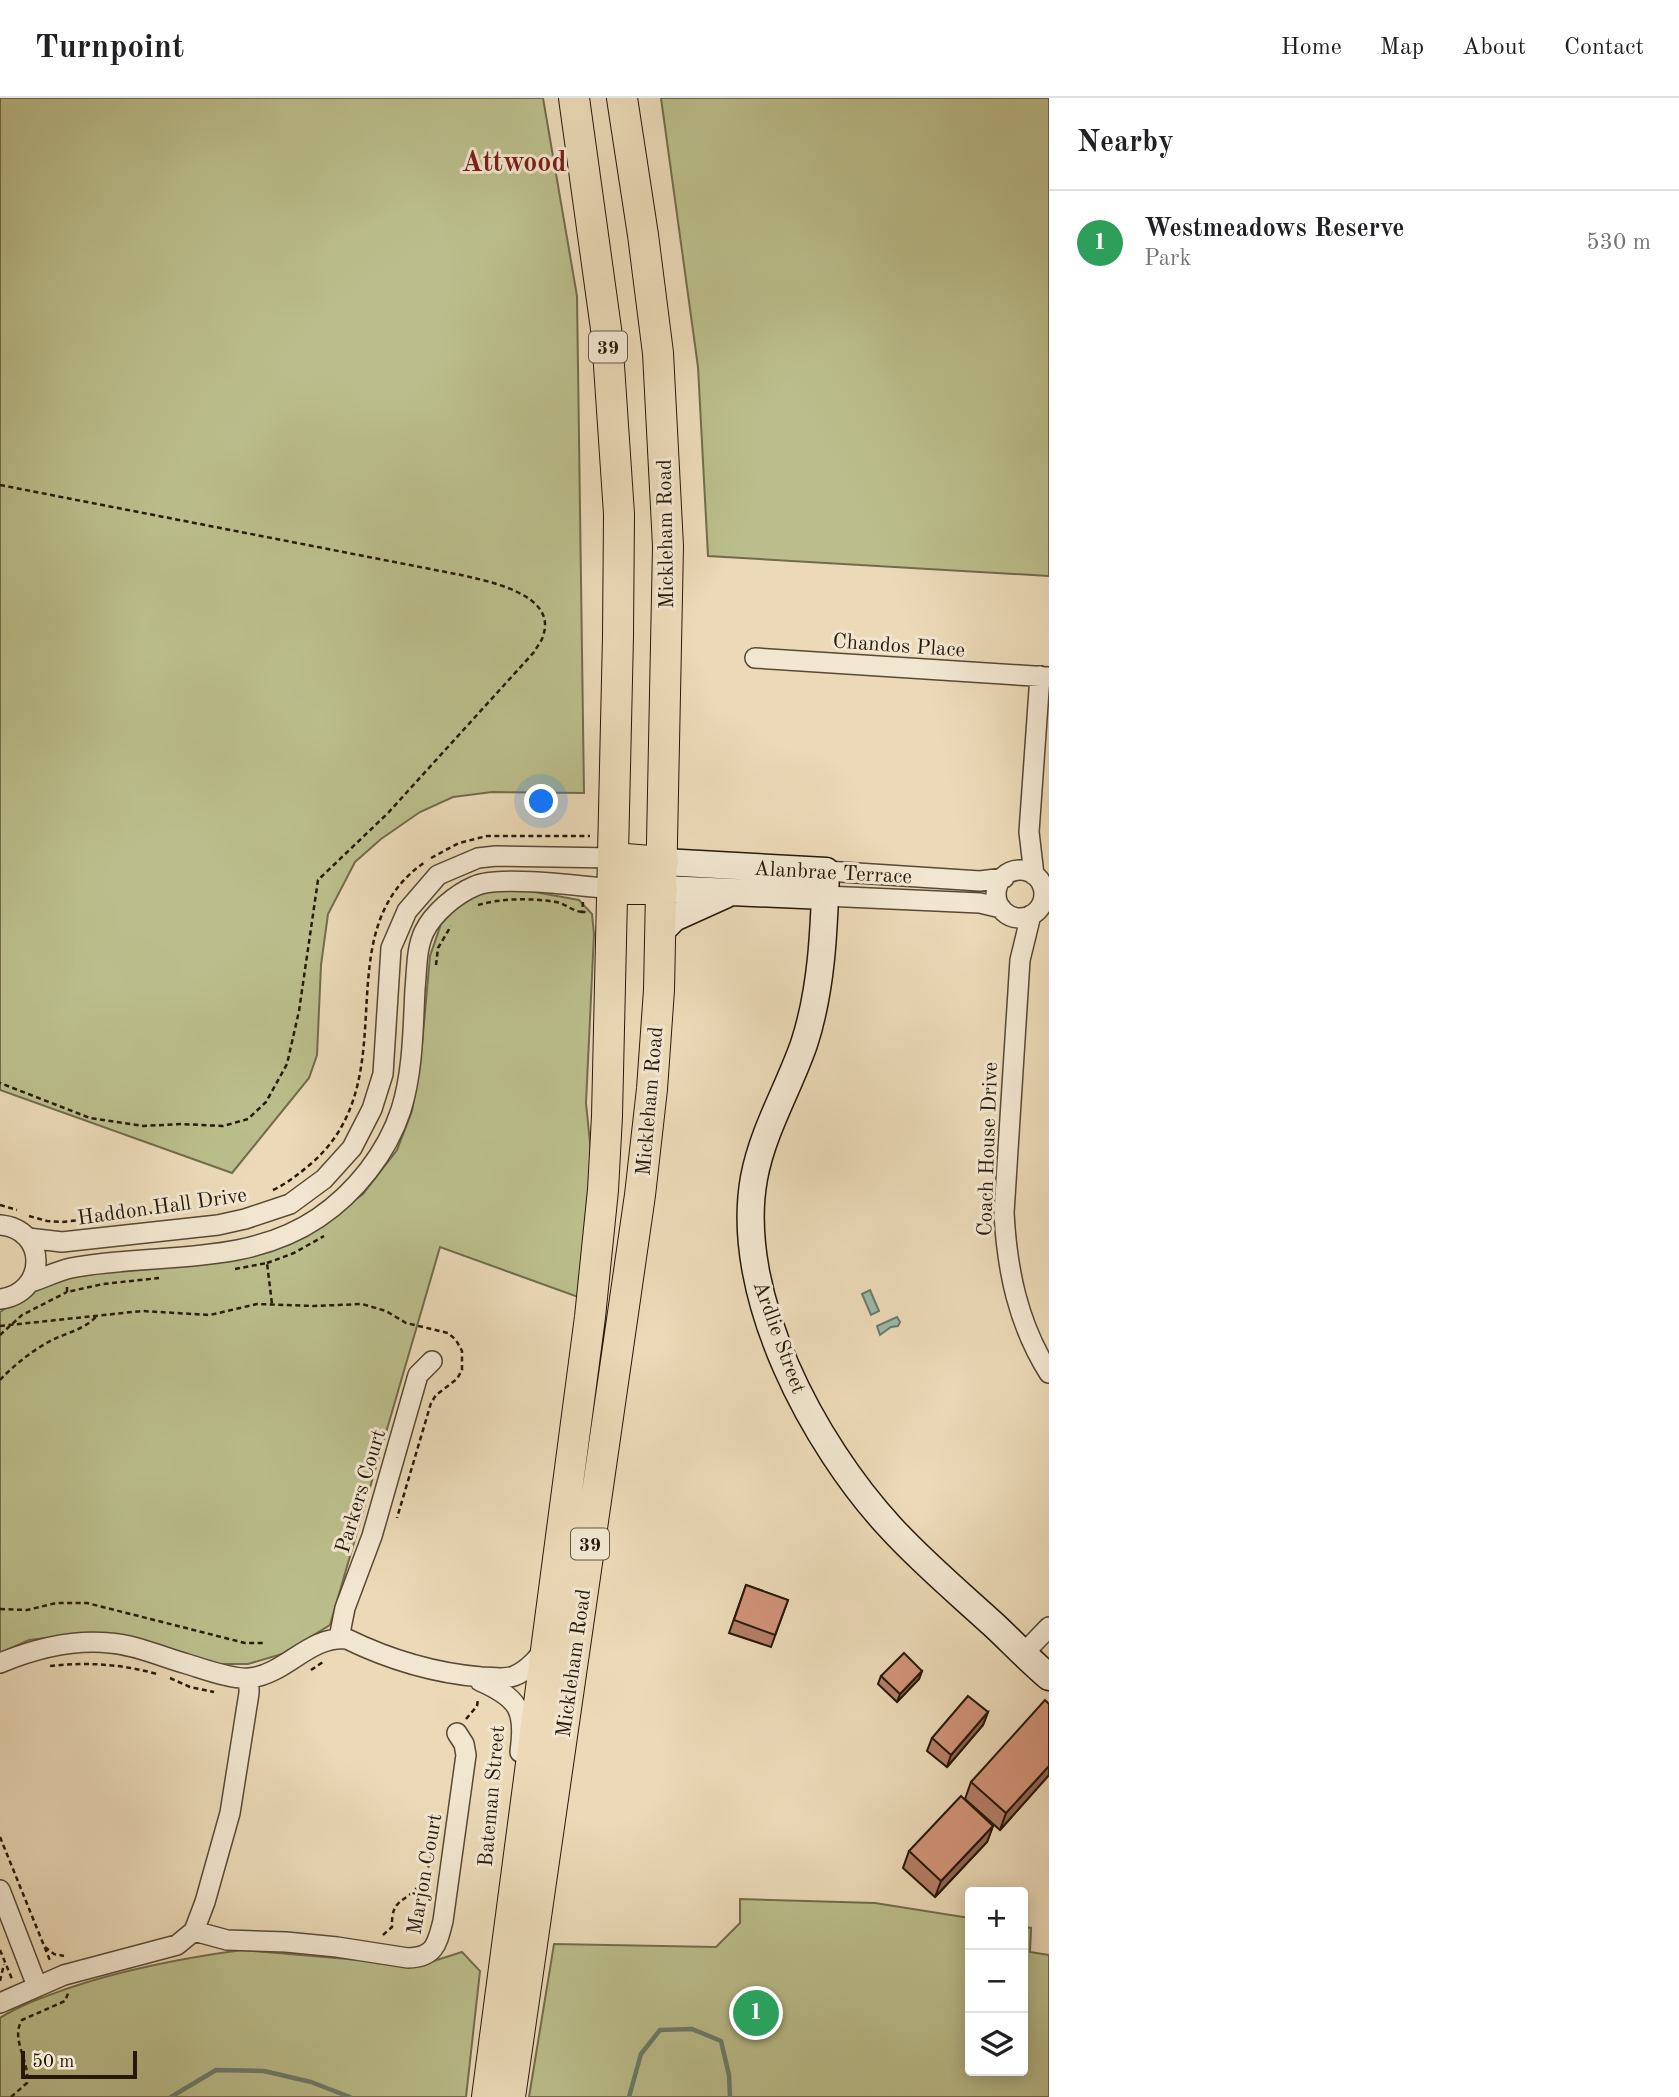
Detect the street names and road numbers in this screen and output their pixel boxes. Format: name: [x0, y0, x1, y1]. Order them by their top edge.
road number: 39: [589, 331, 627, 362]
street label: Mickleham Road: [655, 459, 678, 609]
street label: Chandos Place: [832, 631, 966, 662]
street label: Alanbrae Terrace: [753, 859, 913, 888]
street label: Mickleham Road: [634, 1026, 667, 1177]
street label: Coach House Drive: [975, 1061, 1002, 1237]
street label: Haddon Hall Drive: [76, 1185, 248, 1230]
street label: Ardlie Street: [749, 1278, 809, 1397]
street label: Parkers Court: [333, 1427, 390, 1556]
road number: 39: [571, 1528, 609, 1560]
street label: Mickleham Road: [554, 1588, 595, 1739]
street label: Bateman Street: [476, 1725, 509, 1868]
street label: Marjon Court: [404, 1812, 446, 1936]

